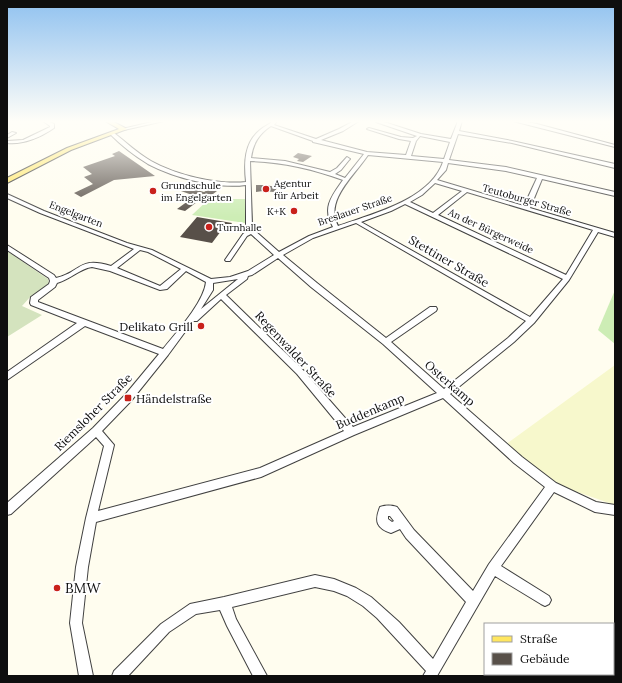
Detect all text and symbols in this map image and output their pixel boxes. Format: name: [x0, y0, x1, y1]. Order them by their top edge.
place label: Agentur für Arbeit: [273, 177, 319, 202]
place label: Grundschule im Engelgarten: [161, 179, 232, 204]
street label: Teutoburger Straße: [481, 181, 574, 219]
marker: Agentur für Arbeit: [261, 184, 271, 194]
marker: Grundschule im Engelgarten: [148, 186, 158, 196]
street label: Breslauer Straße: [316, 191, 394, 229]
street label: Engelgarten: [47, 198, 105, 230]
place label: K+K: [267, 205, 286, 218]
street label: An der Bürgerweide: [445, 205, 536, 257]
marker: K+K: [289, 206, 299, 216]
place label: Turnhalle: [217, 221, 262, 234]
marker: Turnhalle: [204, 222, 214, 232]
street label: Stettiner Straße: [406, 232, 492, 290]
street label: Regenwalder Straße: [252, 308, 340, 401]
place label: Delikato Grill: [119, 319, 193, 334]
marker: Delikato Grill: [196, 321, 206, 331]
street label: Osterkamp: [422, 357, 478, 409]
street label: Riemsloher Straße: [51, 370, 135, 454]
street label: Buddenkamp: [333, 390, 407, 432]
place label: Händelstraße: [136, 391, 212, 406]
marker: Händelstraße: [123, 393, 133, 403]
place label: BMW: [65, 579, 101, 597]
marker: BMW: [52, 583, 62, 593]
legend: [484, 623, 614, 675]
text: Straße: [520, 631, 558, 646]
text: Gebäude: [520, 651, 570, 666]

